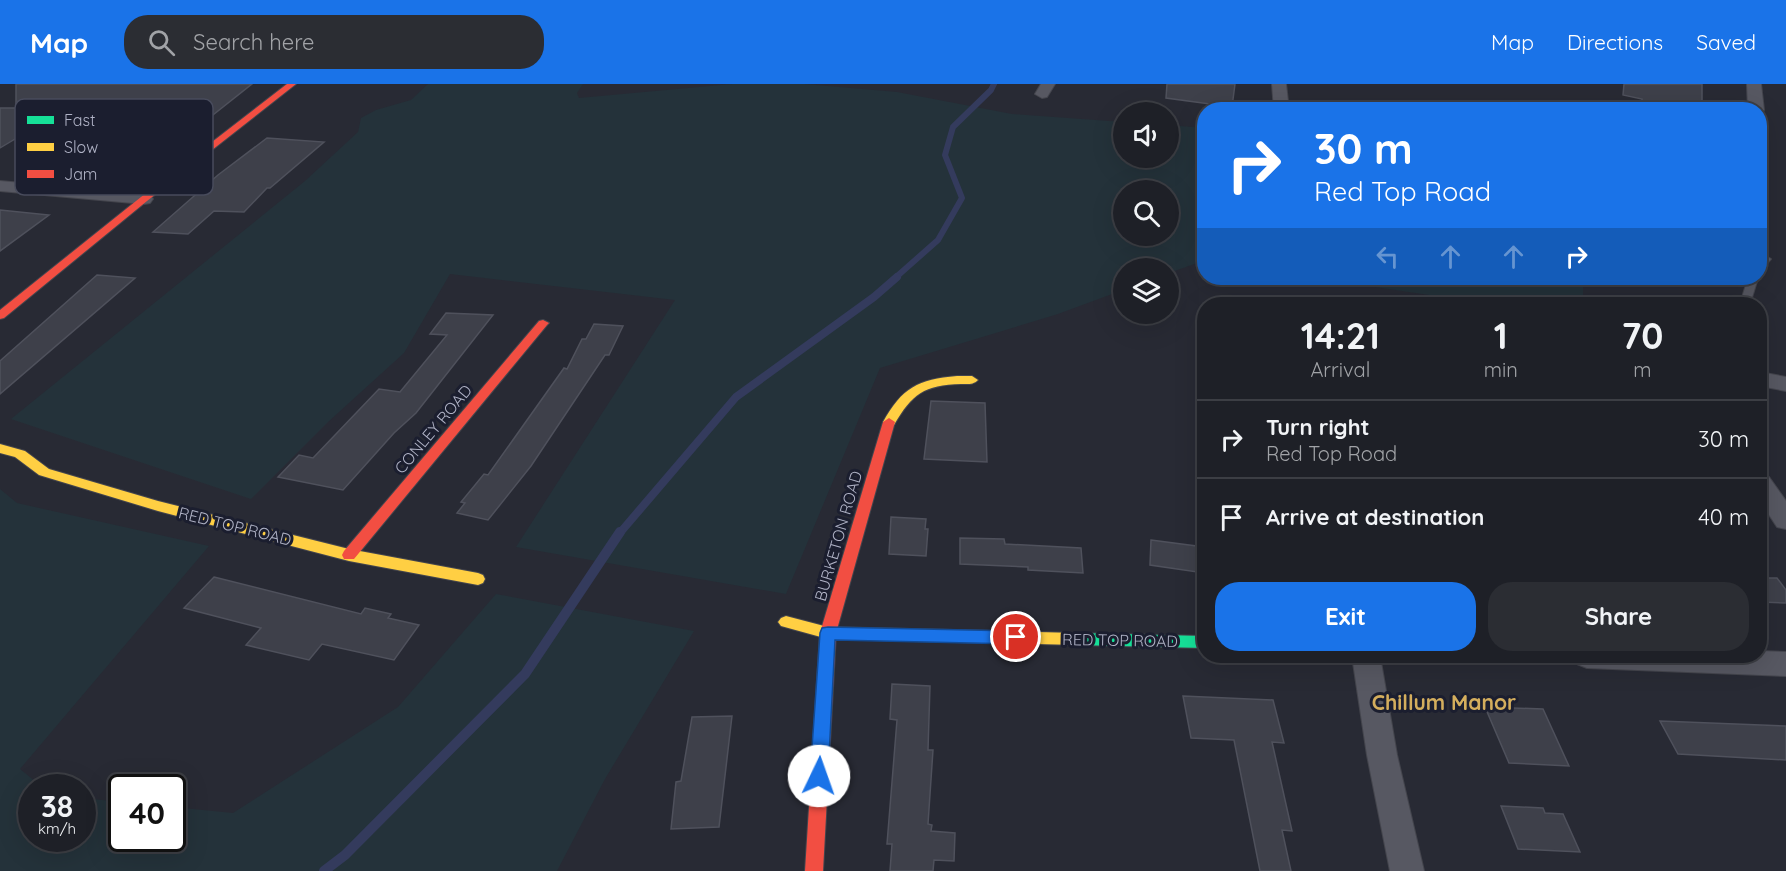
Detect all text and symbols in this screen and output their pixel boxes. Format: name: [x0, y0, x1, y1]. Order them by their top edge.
search box: [124, 15, 544, 69]
text: Map: [30, 25, 88, 60]
icon: search: [145, 26, 178, 59]
text: Search here: [193, 28, 315, 56]
text: Map: [1491, 29, 1534, 55]
text: Directions: [1567, 29, 1663, 55]
text: Saved: [1696, 29, 1756, 55]
legend: [15, 99, 213, 195]
map controls: [1113, 102, 1179, 324]
button: sound: [1113, 102, 1179, 168]
text: Fast: [64, 110, 95, 130]
text: 30 m: [1314, 122, 1413, 175]
icon: right: [1215, 126, 1293, 204]
text: Slow: [64, 137, 98, 157]
text: Jam: [64, 164, 97, 184]
text: Red Top Road: [1314, 174, 1491, 208]
button: search: [1113, 180, 1179, 246]
icon: left: [1371, 240, 1404, 273]
icon: ahead: [1434, 240, 1467, 273]
icon: ahead: [1497, 240, 1530, 273]
icon: right: [1560, 240, 1593, 273]
button: layers: [1113, 258, 1179, 324]
text: 14:21: [1301, 313, 1380, 358]
text: 1: [1494, 313, 1508, 358]
text: 70: [1621, 313, 1663, 358]
text: Arrival: [1310, 357, 1370, 382]
text: min: [1484, 357, 1518, 382]
text: m: [1633, 357, 1652, 382]
street label: CONLEY ROAD: [390, 380, 476, 478]
text: Turn right: [1266, 413, 1370, 441]
icon: right: [1215, 423, 1248, 456]
text: 30 m: [1698, 425, 1749, 453]
text: Red Top Road: [1266, 441, 1397, 466]
street label: BURKETON ROAD: [810, 469, 866, 603]
icon: arrive: [1215, 501, 1248, 534]
street label: RED TOP ROAD: [176, 502, 294, 550]
text: Arrive at destination: [1266, 503, 1484, 531]
text: 40 m: [1698, 503, 1749, 531]
button: Exit: [1215, 582, 1476, 651]
button: Share: [1488, 582, 1749, 651]
pin: [990, 611, 1041, 662]
icon: arrive: [999, 620, 1032, 653]
street label: RED TOP ROAD: [1062, 629, 1178, 651]
district label: Chillum Manor: [1372, 689, 1516, 715]
position arrow: [787, 744, 851, 808]
speed limit sign: 40: [108, 774, 186, 852]
text: 38: [41, 787, 73, 825]
text: km/h: [38, 819, 76, 838]

